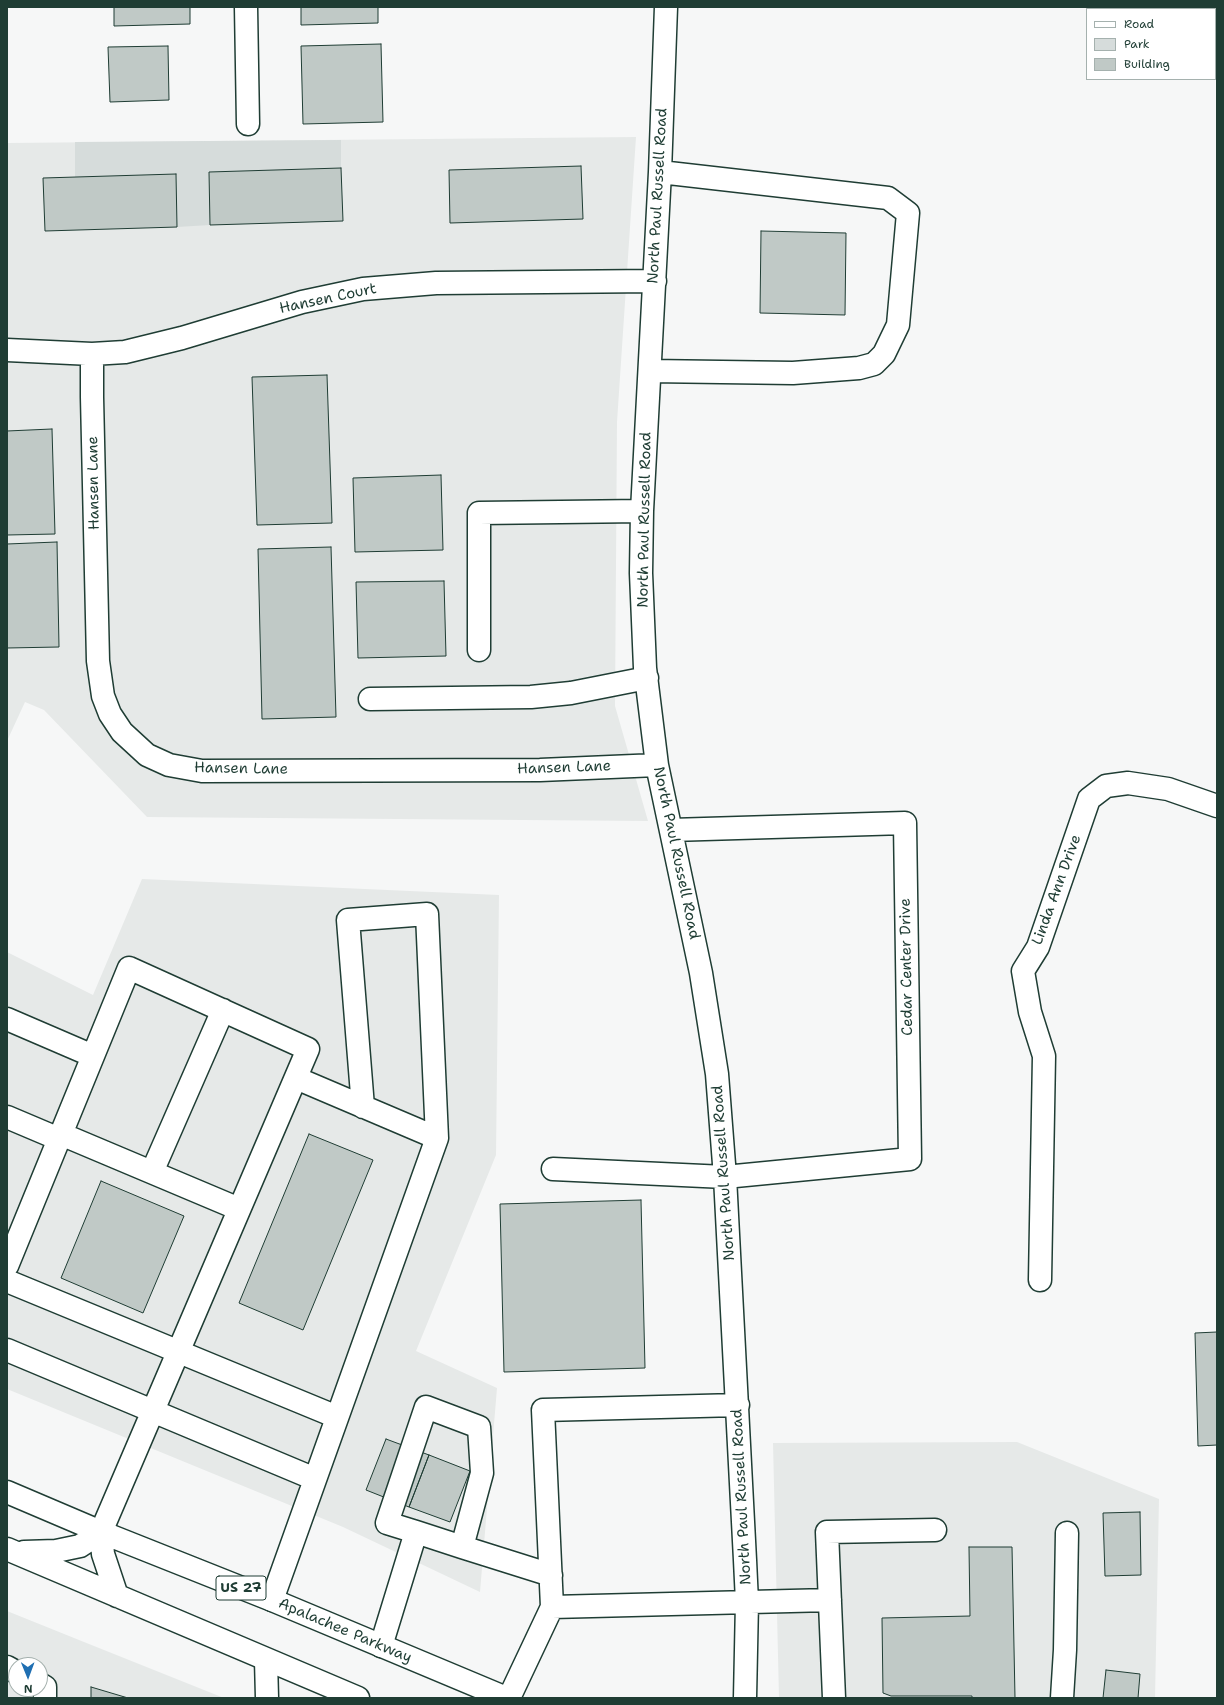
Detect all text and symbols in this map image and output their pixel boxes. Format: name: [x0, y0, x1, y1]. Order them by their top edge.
legend: [1086, 8, 1216, 80]
text: Road: [1124, 16, 1154, 32]
text: Park: [1124, 36, 1150, 52]
text: Building: [1124, 56, 1170, 72]
street label: North Paul Russell Road: [644, 108, 672, 284]
street label: Hansen Court: [278, 280, 378, 318]
street label: North Paul Russell Road: [634, 432, 656, 608]
street label: Hansen Lane: [84, 436, 104, 530]
street label: Hansen Lane: [517, 757, 611, 779]
street label: Hansen Lane: [194, 759, 288, 779]
street label: North Paul Russell Road: [649, 765, 703, 941]
street label: Linda Ann Drive: [1029, 832, 1085, 948]
street label: Cedar Center Drive: [897, 898, 917, 1036]
street label: North Paul Russell Road: [709, 1085, 739, 1261]
street label: North Paul Russell Road: [728, 1409, 756, 1585]
road number: US 27: [216, 1576, 266, 1600]
street label: Apalachee Parkway: [276, 1595, 414, 1667]
north arrow: [8, 1657, 48, 1697]
text: N: [24, 1681, 33, 1696]

